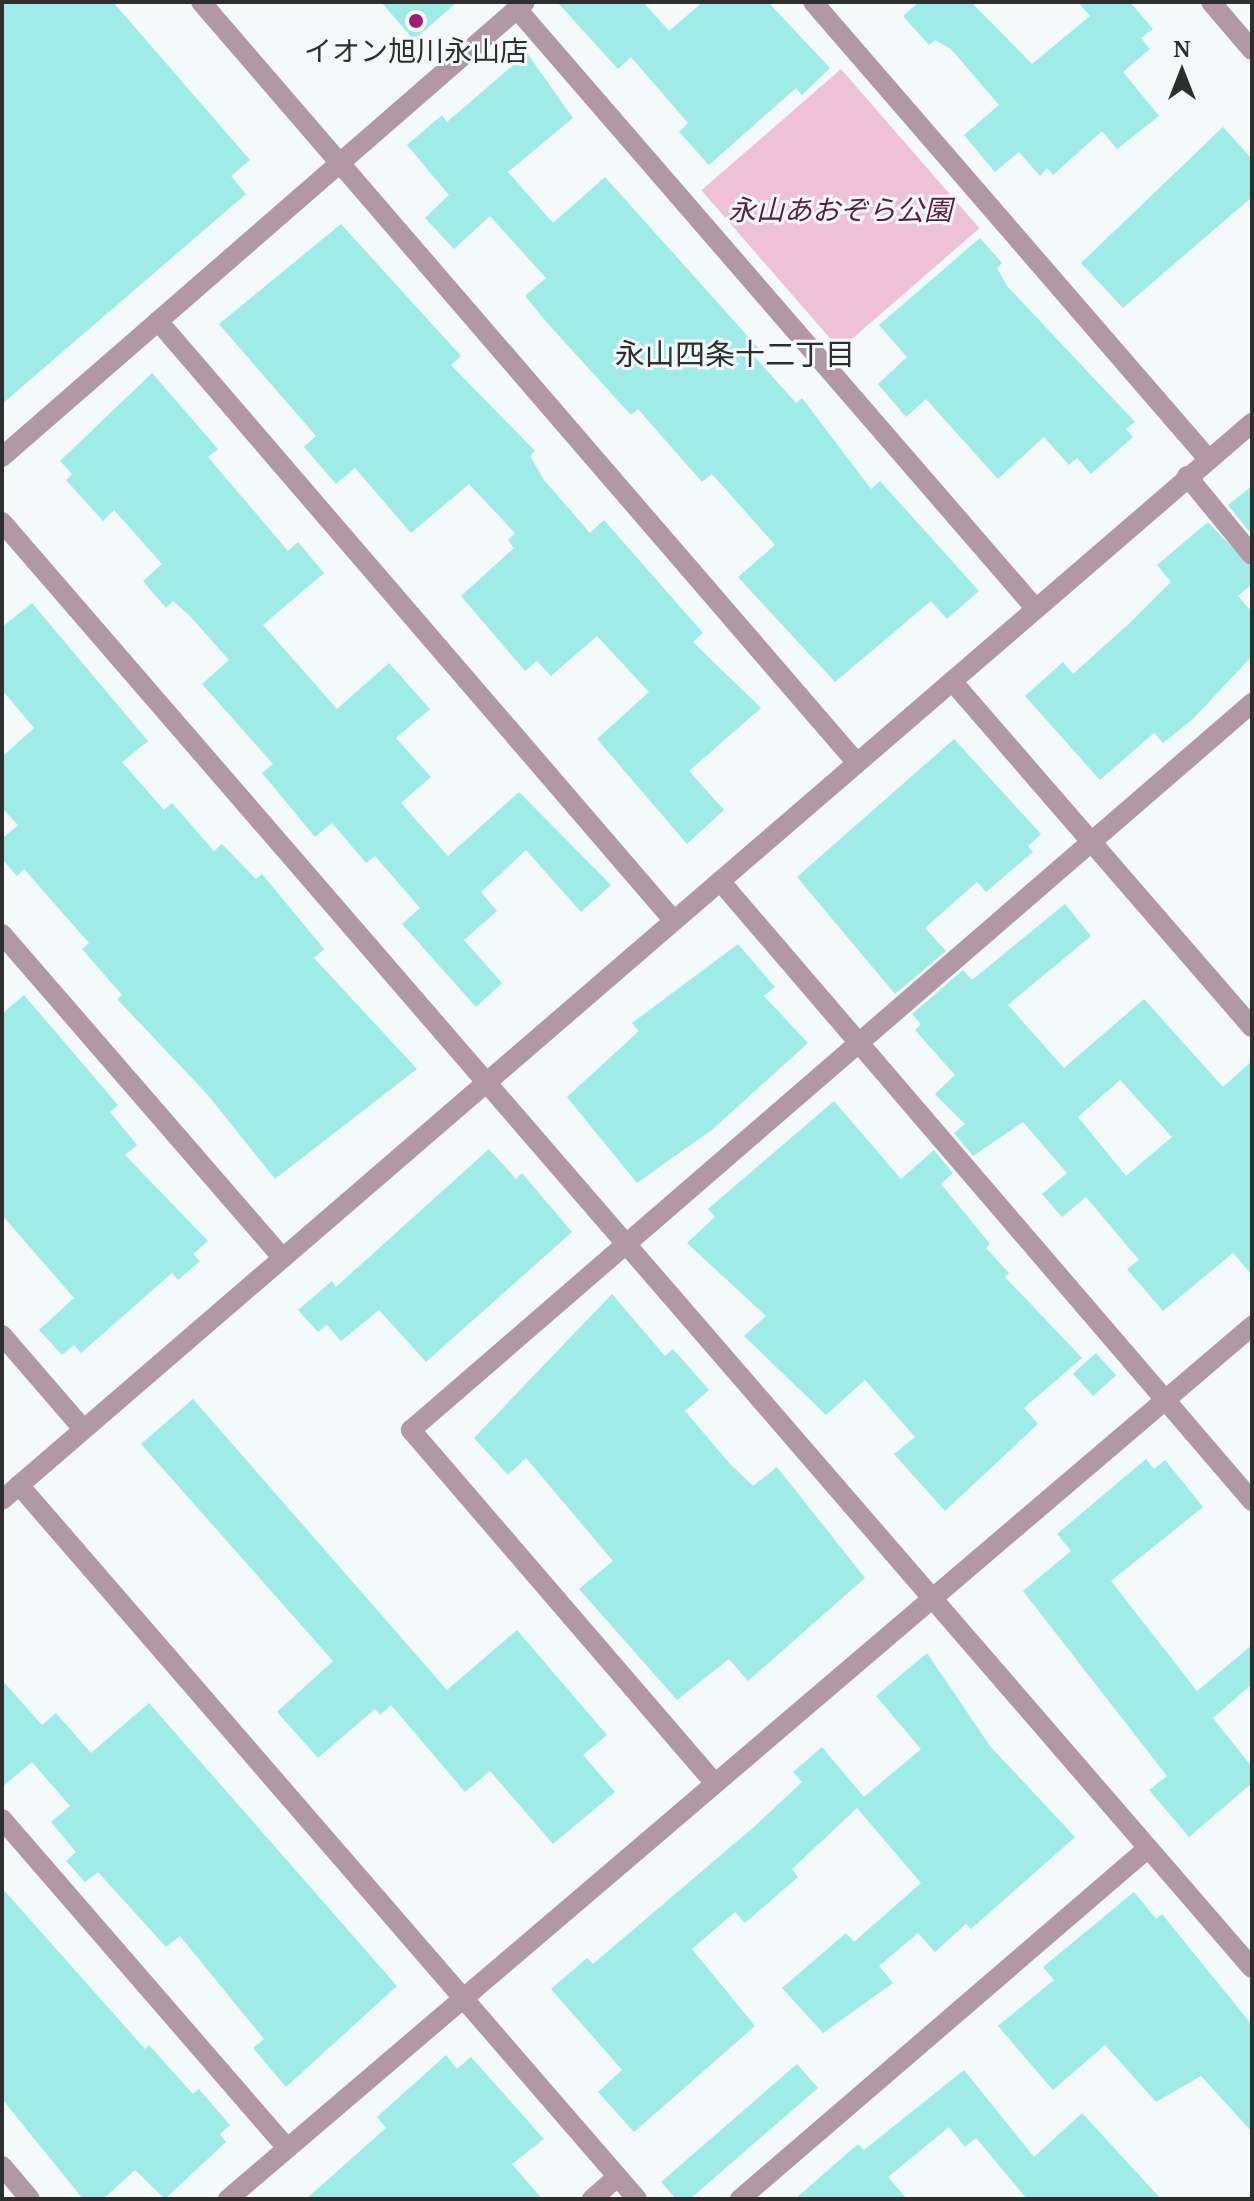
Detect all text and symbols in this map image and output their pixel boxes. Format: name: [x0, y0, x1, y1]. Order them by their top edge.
marker: イオン旭川永山店: [407, 12, 425, 30]
north arrow: [1142, 32, 1222, 112]
place label: イオン旭川永山店: [304, 33, 528, 67]
text: N: [1173, 33, 1191, 63]
park label: 永山あおぞら公園: [728, 192, 952, 226]
district label: 永山四条十二丁目: [615, 336, 855, 372]

